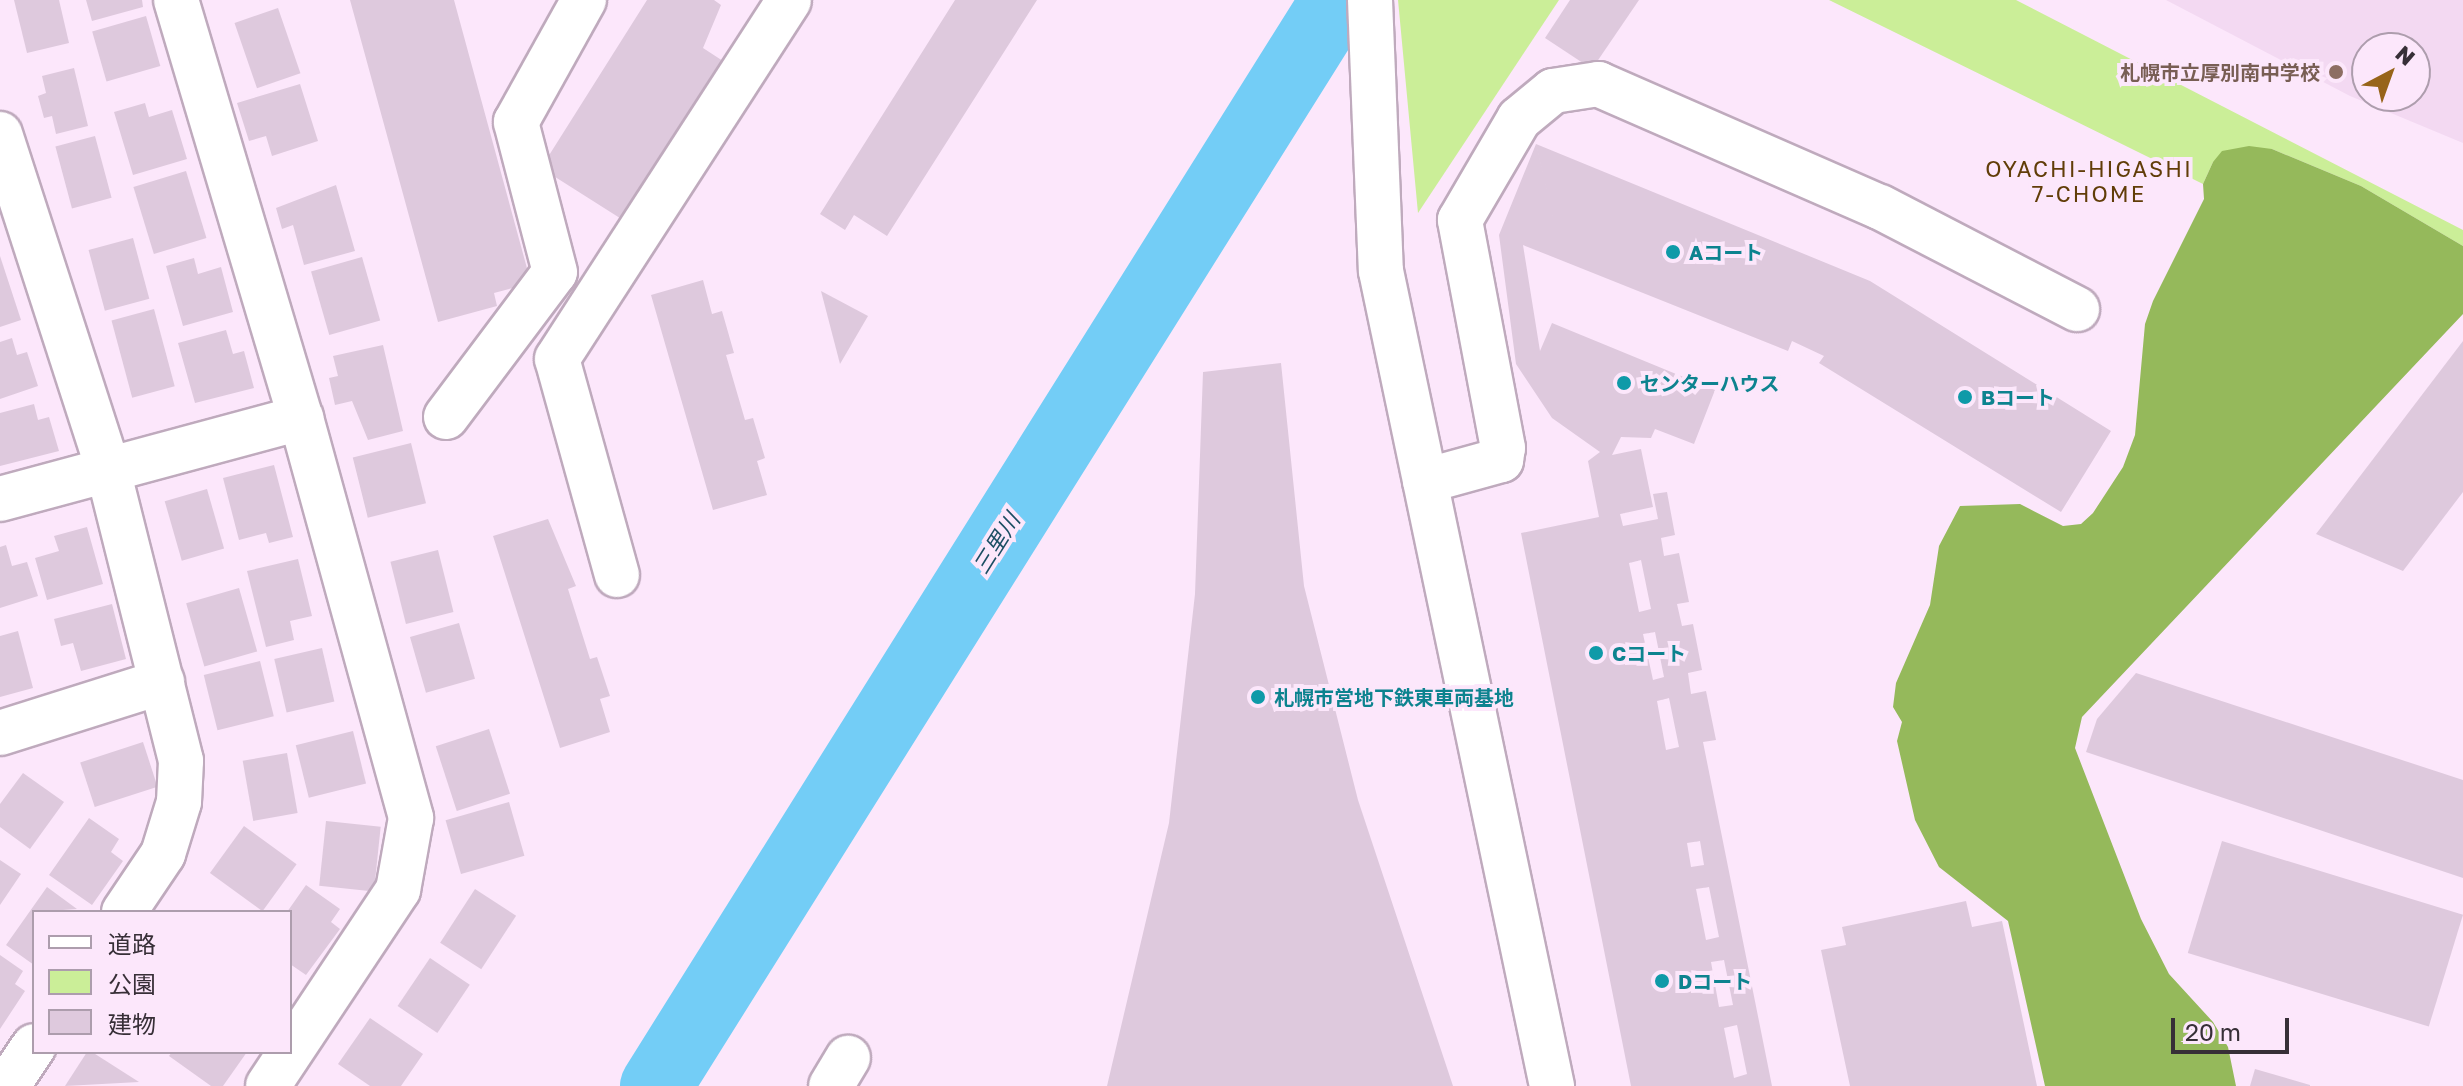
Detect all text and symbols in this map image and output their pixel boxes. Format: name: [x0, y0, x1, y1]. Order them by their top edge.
north arrow: [2351, 32, 2431, 112]
text: N: [2391, 39, 2421, 71]
place label: 札幌市立厚別南中学校: [2120, 60, 2320, 84]
marker: 札幌市立厚別南中学校: [2327, 63, 2345, 81]
district label: OYACHI-HIGASHI 7-CHOME: [1985, 155, 2193, 206]
place label: Aコート: [1689, 240, 1763, 264]
marker: Aコート: [1664, 243, 1682, 261]
place label: センターハウス: [1640, 371, 1780, 395]
marker: センターハウス: [1615, 374, 1633, 392]
place label: Bコート: [1981, 385, 2055, 409]
marker: Bコート: [1956, 388, 1974, 406]
water label: 三里川: [967, 508, 1025, 578]
place label: Cコート: [1612, 641, 1686, 665]
marker: Cコート: [1587, 644, 1605, 662]
place label: 札幌市営地下鉄東車両基地: [1274, 685, 1514, 709]
marker: 札幌市営地下鉄東車両基地: [1249, 688, 1267, 706]
legend: [32, 910, 292, 1054]
text: 道路: [108, 929, 156, 958]
text: 公園: [108, 969, 156, 998]
place label: Dコート: [1678, 969, 1752, 993]
marker: Dコート: [1653, 972, 1671, 990]
scale bar: [2175, 1002, 2293, 1052]
text: 建物: [108, 1009, 156, 1038]
text: 20 m: [2185, 1017, 2241, 1046]

